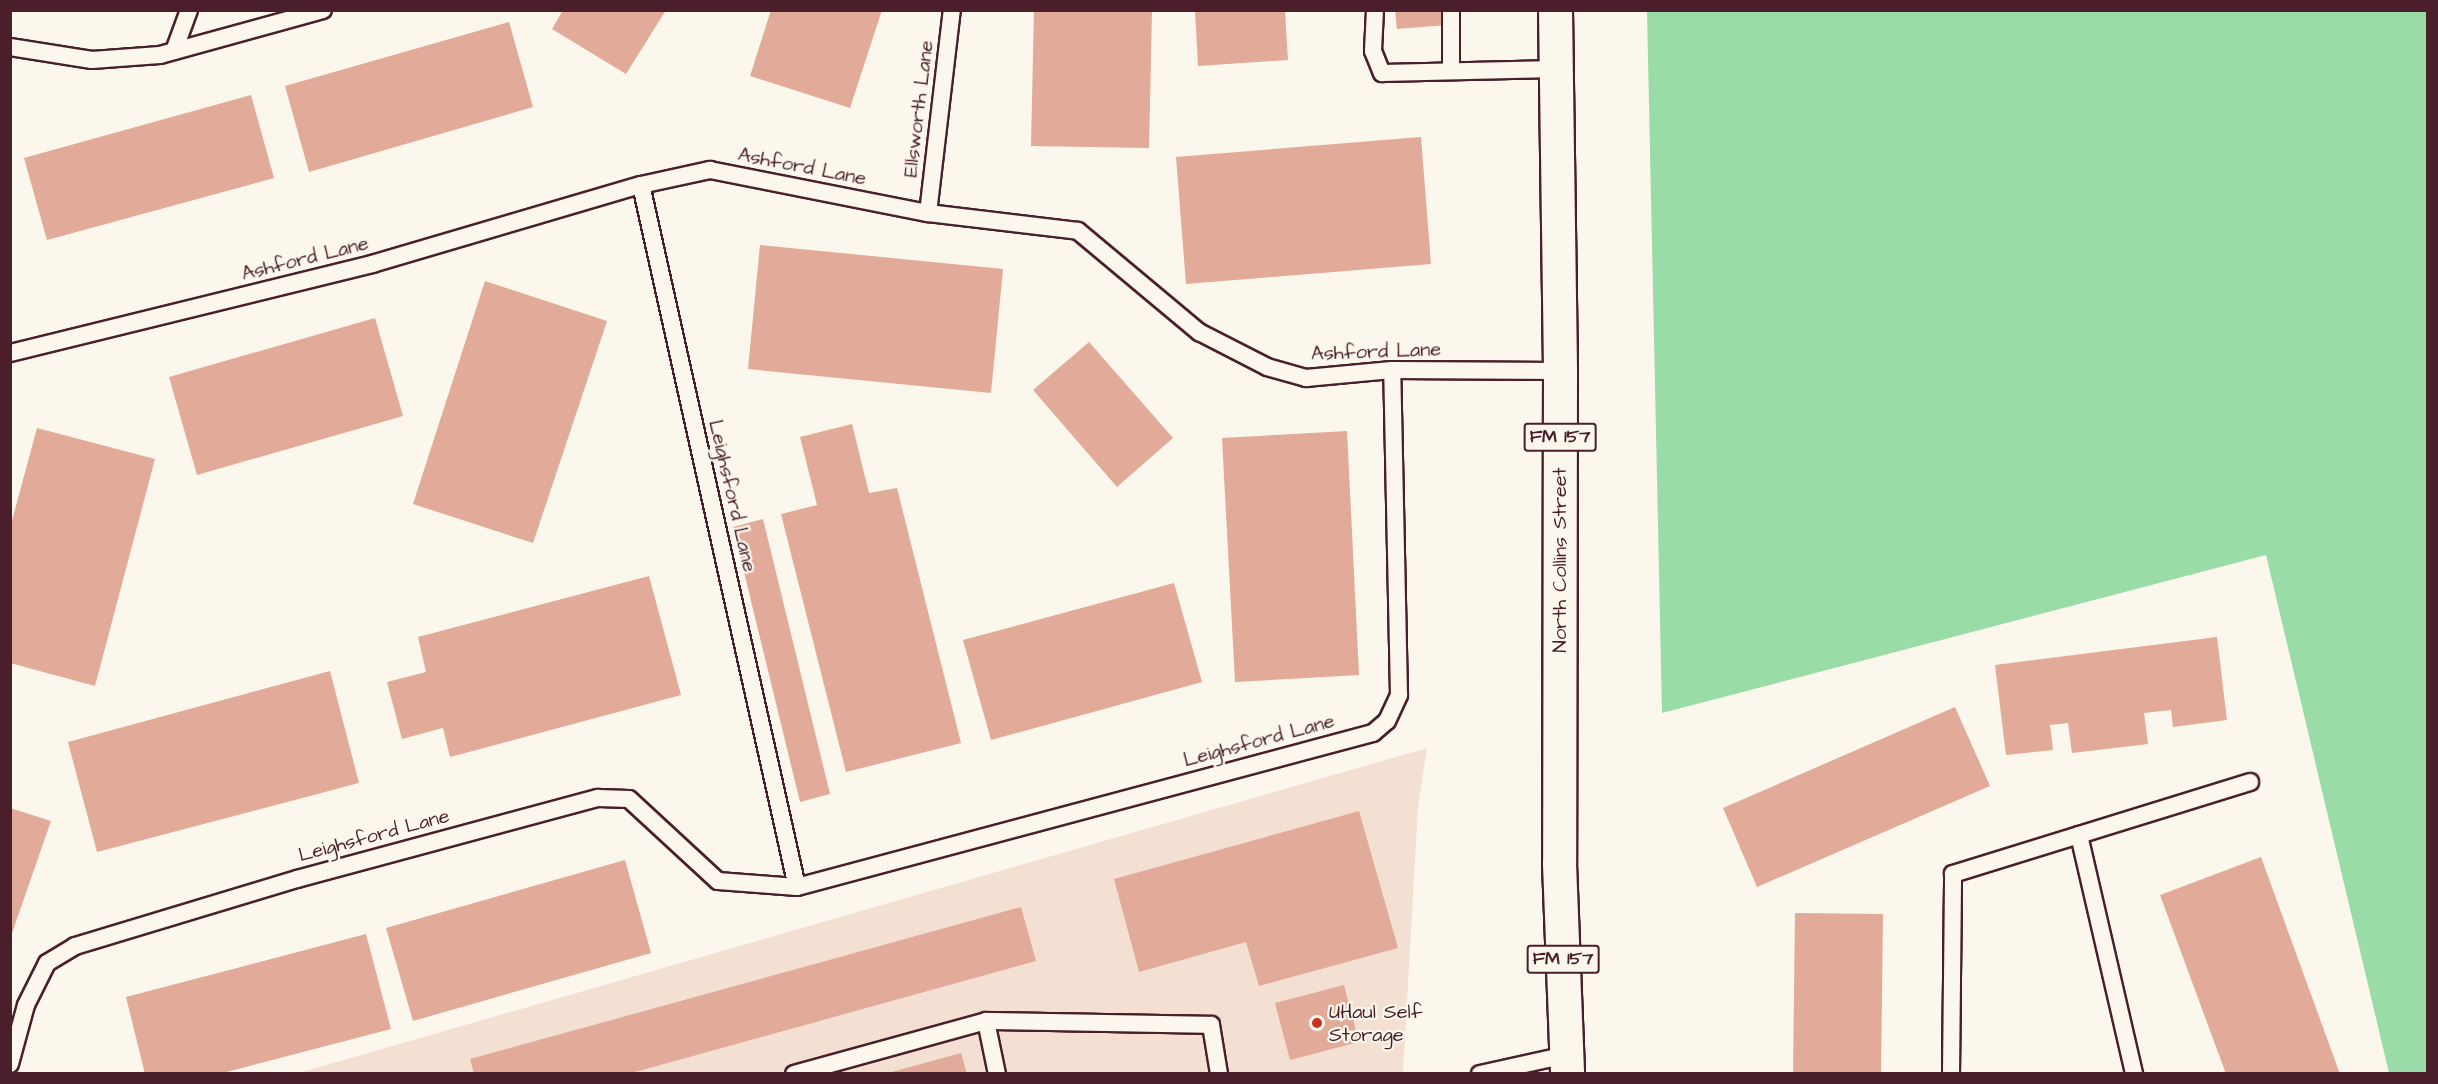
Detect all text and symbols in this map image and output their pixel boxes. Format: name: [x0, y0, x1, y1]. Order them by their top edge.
street label: Ellsworth Lane: [899, 39, 939, 179]
street label: Ashford Lane: [736, 143, 868, 191]
street label: Ashford Lane: [239, 232, 371, 286]
street label: Ashford Lane: [1311, 338, 1441, 366]
street label: Leighsford Lane: [703, 418, 761, 574]
road number: FM 157: [1522, 422, 1598, 452]
street label: North Collins Street: [1548, 467, 1572, 653]
street label: Leighsford Lane: [1181, 709, 1337, 773]
street label: Leighsford Lane: [296, 804, 452, 868]
road number: FM 157: [1526, 944, 1600, 974]
place label: UHaul Self Storage: [1329, 1000, 1423, 1047]
marker: UHaul Self Storage: [1310, 1016, 1324, 1030]

